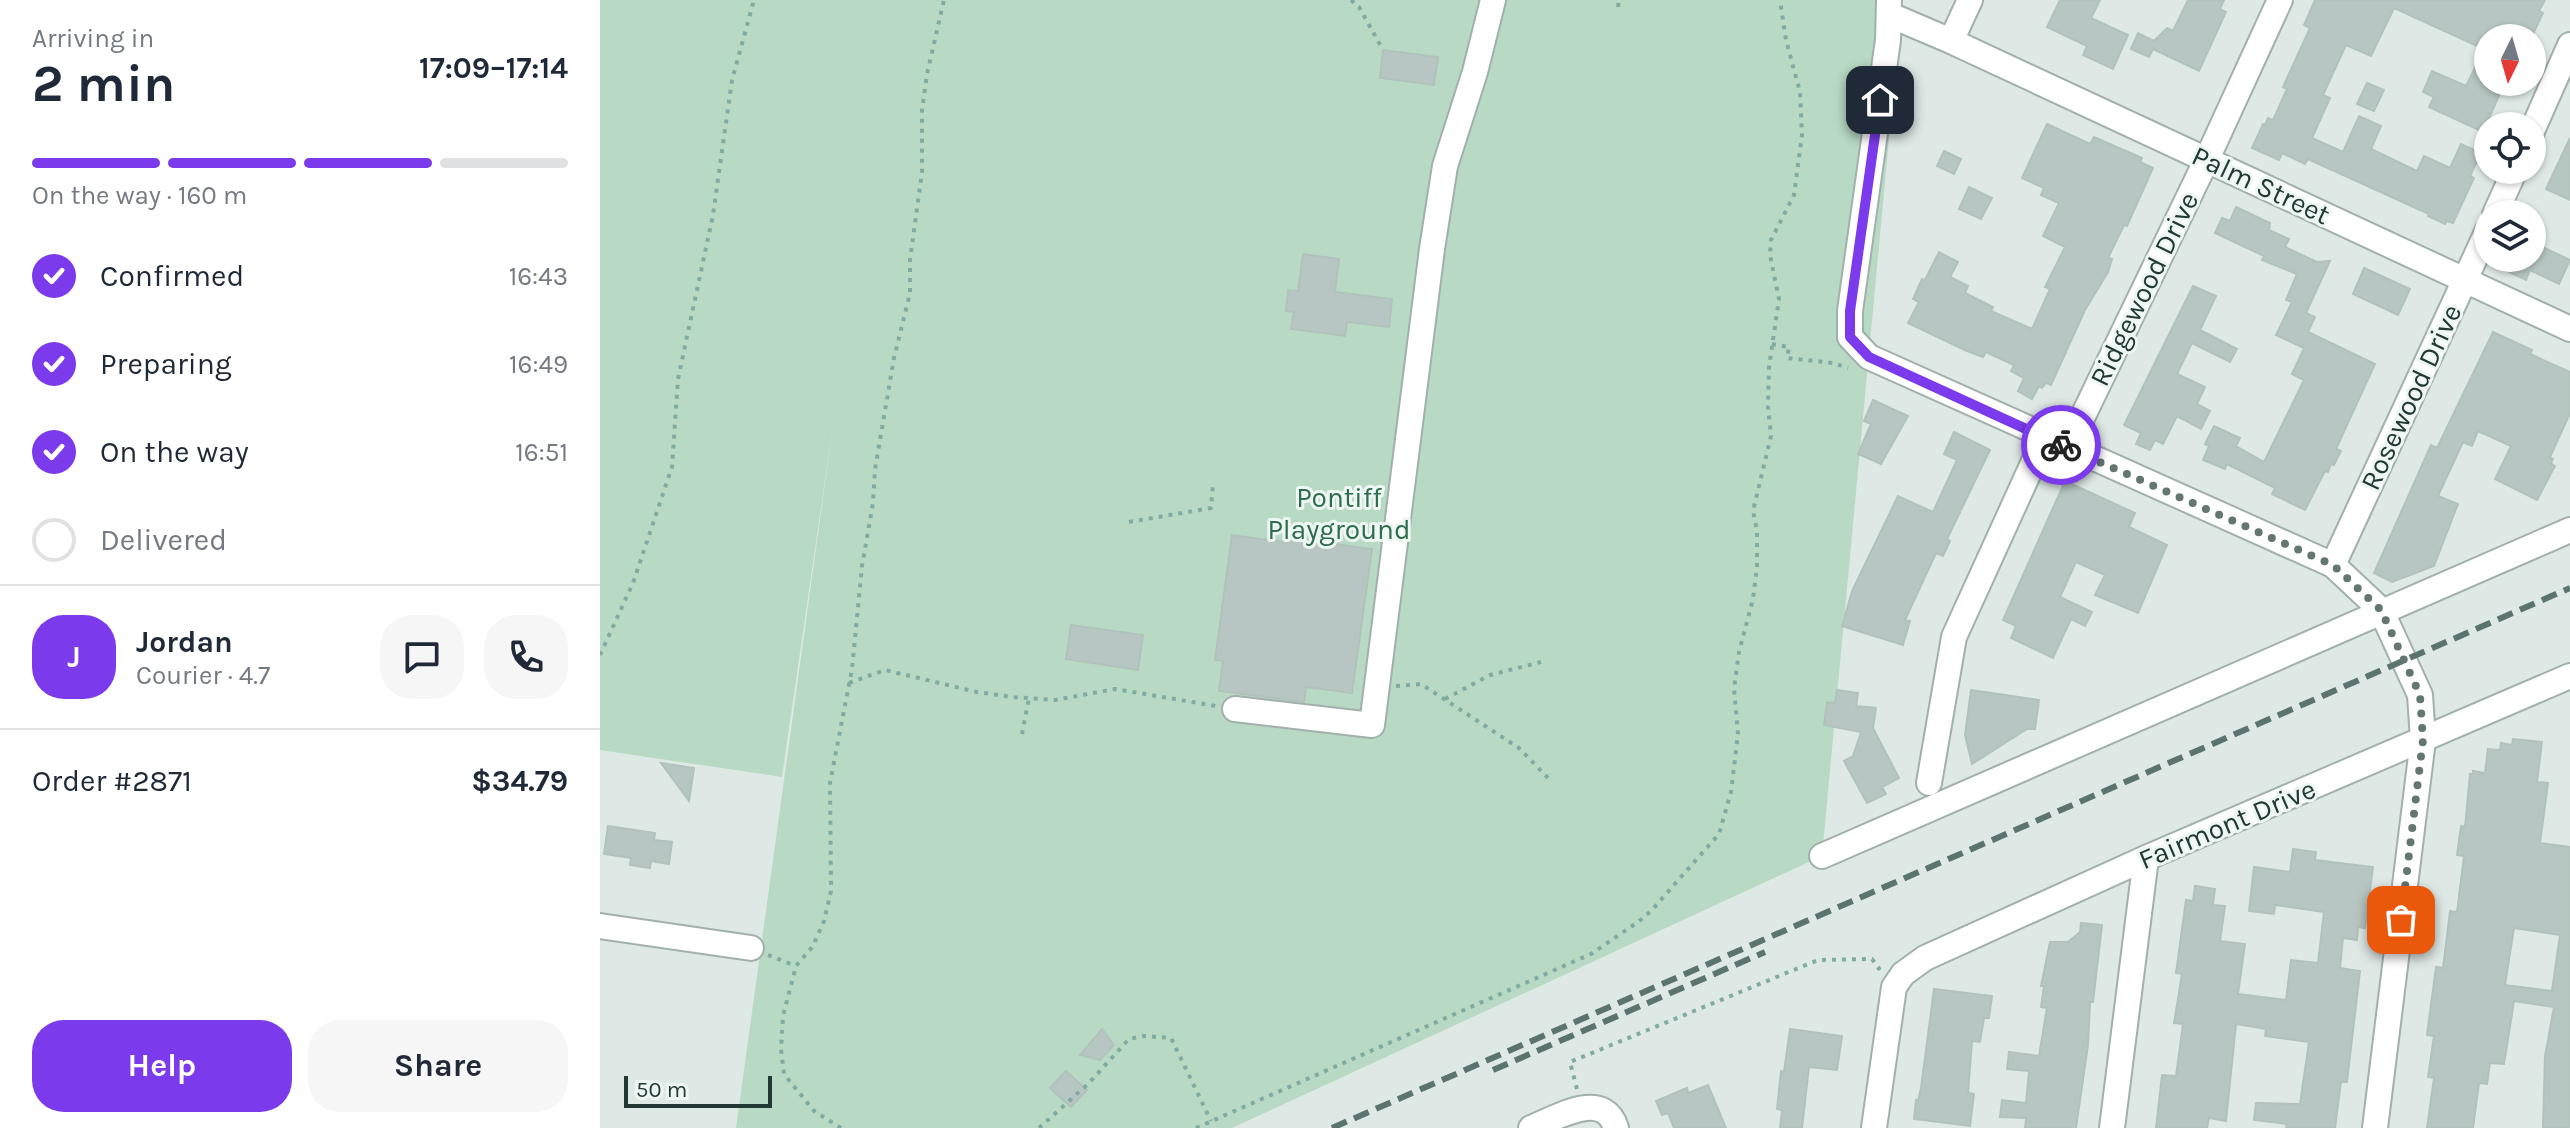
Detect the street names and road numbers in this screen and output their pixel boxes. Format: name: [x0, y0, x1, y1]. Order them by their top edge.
street label: Palm Street: [2187, 139, 2335, 231]
street label: Ridgewood Drive: [2083, 187, 2205, 391]
street label: Rosewood Drive: [2354, 299, 2468, 495]
street label: Fairmont Drive: [2134, 772, 2320, 876]

